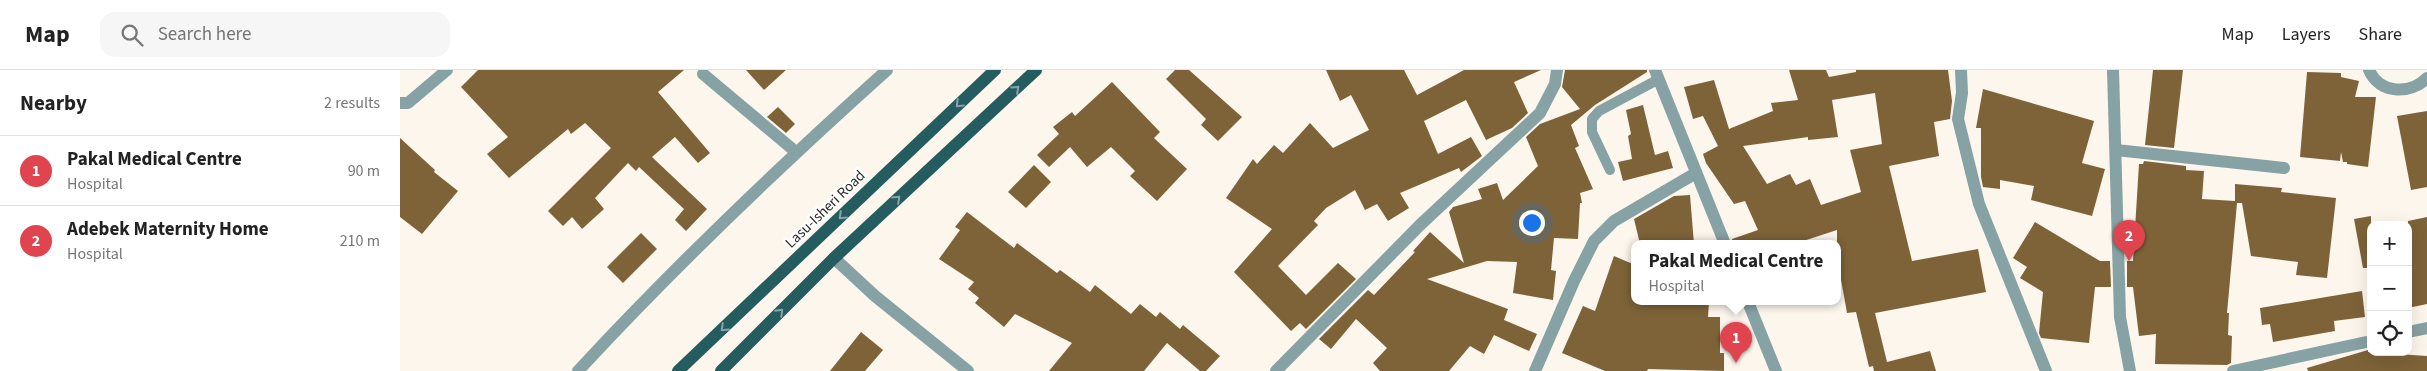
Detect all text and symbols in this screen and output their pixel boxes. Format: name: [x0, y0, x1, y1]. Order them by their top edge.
search box: [100, 12, 450, 57]
text: Map: [25, 17, 70, 52]
icon: search: [118, 21, 146, 49]
text: Search here: [158, 21, 251, 48]
text: Map: [2222, 22, 2254, 47]
text: Layers: [2282, 22, 2331, 47]
text: Share: [2359, 22, 2402, 47]
one-way arrow: [1011, 86, 1020, 95]
text: Nearby: [20, 88, 87, 118]
text: 2 results: [324, 92, 380, 114]
one-way arrow: [956, 98, 965, 107]
text: Pakal Medical Centre: [67, 146, 242, 173]
text: 1: [32, 160, 40, 182]
text: 90 m: [348, 160, 380, 182]
street label: Lasu-Isheri Road: [781, 166, 870, 253]
text: Hospital: [67, 173, 123, 195]
one-way arrow: [892, 196, 901, 205]
one-way arrow: [838, 210, 847, 219]
your location: [1519, 210, 1545, 236]
text: Adebek Maternity Home: [67, 216, 269, 243]
pin: 2: [2113, 220, 2145, 261]
map controls: [2367, 221, 2412, 356]
button: +: [2367, 221, 2412, 266]
text: 2: [32, 230, 40, 252]
text: 210 m: [340, 230, 380, 252]
popup: [1631, 240, 1841, 305]
text: Hospital: [67, 243, 123, 265]
text: Pakal Medical Centre: [1649, 248, 1823, 275]
button: −: [2367, 266, 2412, 311]
text: Hospital: [1649, 275, 1704, 297]
one-way arrow: [774, 309, 783, 318]
button: locate: [2367, 311, 2412, 356]
one-way arrow: [721, 322, 730, 331]
pin: 1: [1720, 322, 1752, 363]

